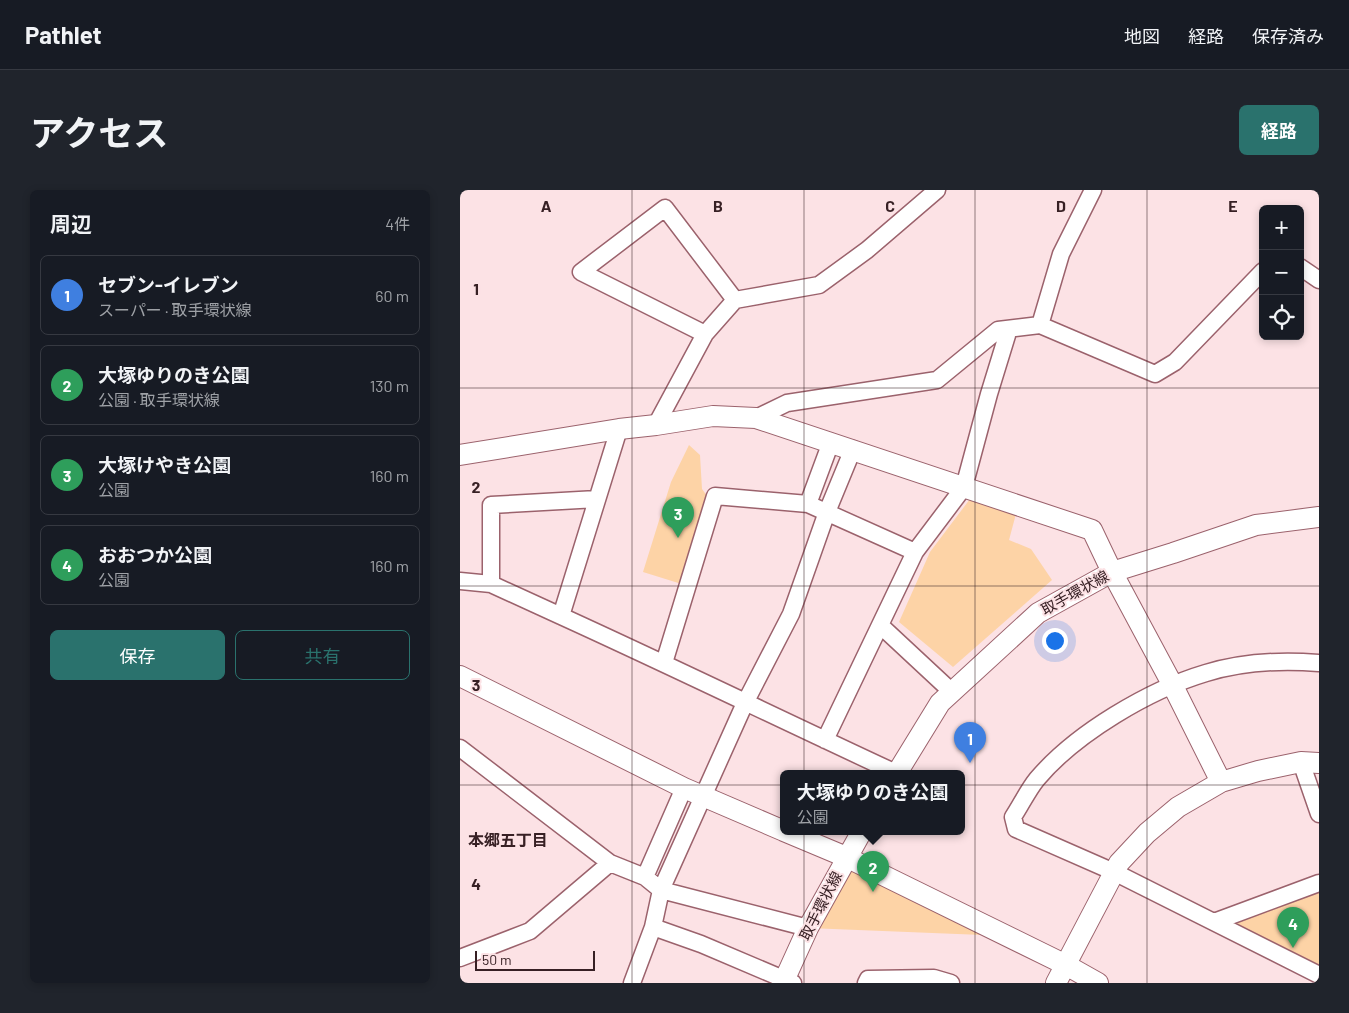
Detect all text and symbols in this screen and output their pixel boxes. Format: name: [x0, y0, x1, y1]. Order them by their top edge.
text: Pathlet: [25, 20, 102, 49]
text: 地図: [1124, 25, 1160, 47]
text: 経路: [1188, 25, 1224, 47]
text: 保存済み: [1252, 25, 1324, 47]
button: 経路: [1239, 105, 1319, 155]
text: アクセス: [30, 111, 168, 153]
text: A: [541, 196, 552, 215]
text: B: [713, 196, 723, 215]
text: C: [885, 196, 895, 215]
text: D: [1056, 196, 1066, 215]
text: E: [1228, 196, 1238, 215]
map controls: [1259, 205, 1304, 340]
button: +: [1259, 205, 1304, 250]
text: 周辺: [50, 211, 92, 236]
text: 4件: [385, 214, 410, 233]
button: −: [1259, 250, 1304, 295]
text: セブン-イレブン: [98, 273, 239, 296]
text: 1: [473, 279, 479, 298]
text: 1: [64, 286, 70, 305]
text: 60 m: [375, 286, 409, 305]
button: locate: [1259, 295, 1304, 340]
text: スーパー · 取手環状線: [98, 300, 252, 319]
text: 大塚ゆりのき公園: [98, 363, 249, 386]
text: 2: [63, 376, 71, 395]
text: 130 m: [370, 376, 409, 395]
text: 公園 · 取手環状線: [98, 390, 220, 409]
text: 大塚けやき公園: [98, 453, 231, 476]
text: 3: [63, 466, 71, 485]
text: 160 m: [370, 466, 409, 485]
text: 2: [472, 477, 481, 496]
text: 公園: [98, 480, 130, 499]
pin: 3: [662, 497, 694, 538]
text: おおつか公園: [98, 543, 212, 566]
text: 4: [62, 556, 72, 575]
text: 160 m: [370, 556, 409, 575]
street label: 取手環状線: [1037, 566, 1112, 618]
text: 公園: [98, 570, 130, 589]
your location: [1042, 628, 1068, 654]
button: 保存: [50, 630, 225, 680]
button: 共有: [235, 630, 410, 680]
text: 3: [472, 675, 480, 694]
pin: 1: [954, 722, 986, 763]
popup: [780, 770, 965, 835]
text: 大塚ゆりのき公園: [797, 780, 948, 803]
text: 公園: [797, 807, 829, 826]
district label: 本郷五丁目: [468, 830, 548, 849]
pin: 2: [857, 851, 889, 892]
street label: 取手環状線: [795, 868, 845, 943]
text: 4: [471, 874, 481, 893]
pin: 4: [1277, 907, 1309, 948]
scale bar: [475, 948, 595, 971]
text: 50 m: [482, 951, 511, 968]

